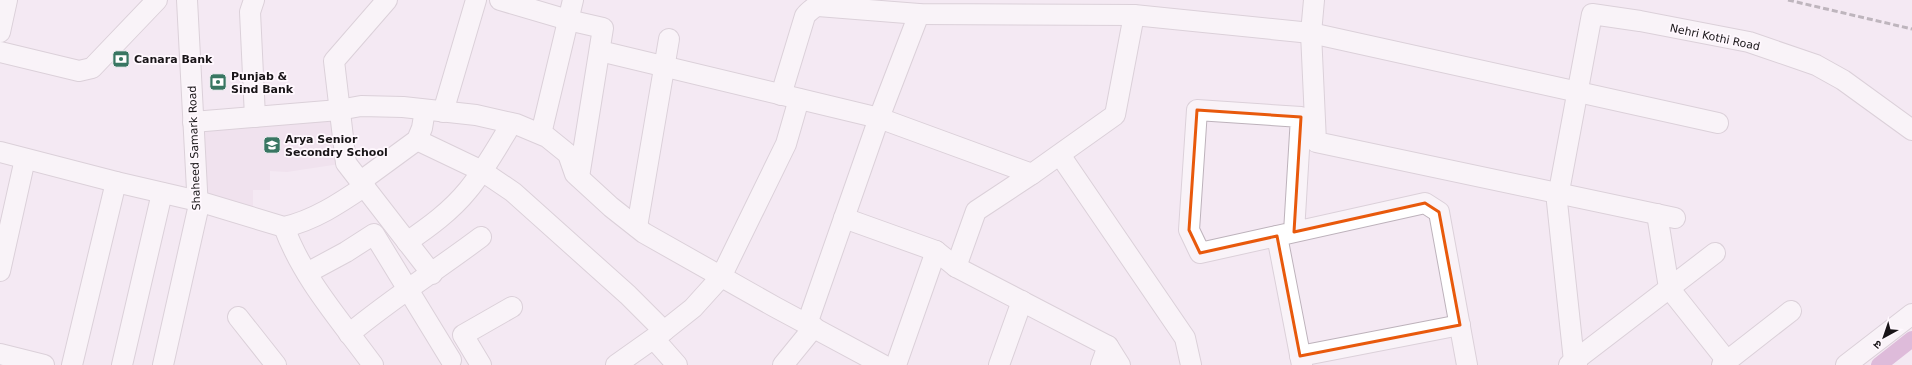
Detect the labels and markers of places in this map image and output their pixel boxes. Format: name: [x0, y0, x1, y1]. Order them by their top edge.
bank icon: Canara Bank: [111, 49, 131, 69]
place label: Canara Bank: [134, 53, 213, 66]
place label: Punjab & Sind Bank: [231, 70, 294, 96]
bank icon: Punjab & Sind Bank: [208, 72, 228, 92]
place label: Arya Senior Secondry School: [285, 133, 388, 159]
school or university icon: Arya Senior Secondry School: [262, 135, 282, 155]

